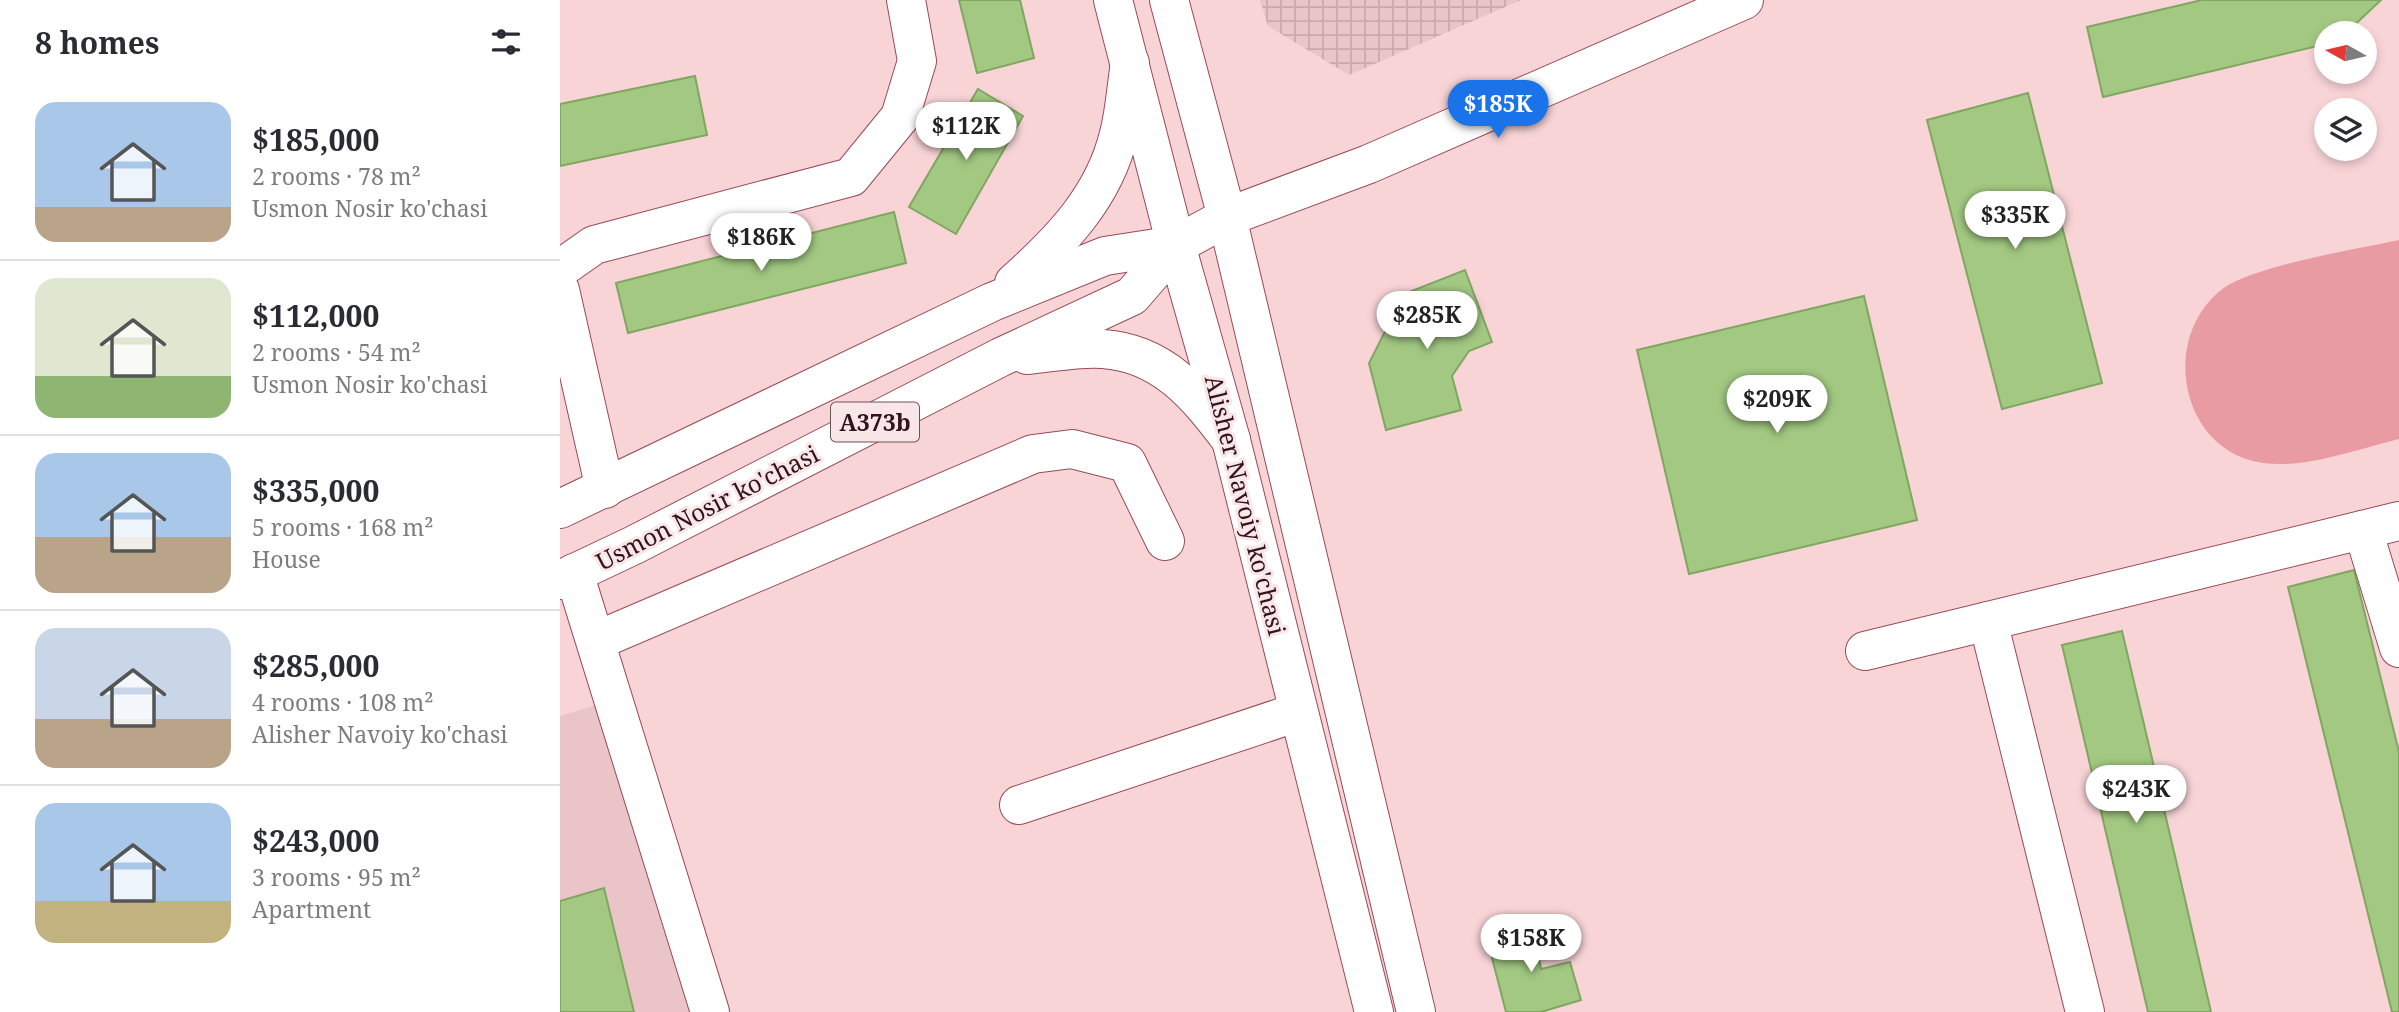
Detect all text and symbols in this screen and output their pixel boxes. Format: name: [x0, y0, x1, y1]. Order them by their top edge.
north arrow: [2314, 21, 2376, 84]
map controls: [2314, 21, 2377, 161]
text: 8 homes: [35, 22, 159, 63]
icon: filters: [487, 23, 525, 61]
pin: $185K: [1449, 80, 1547, 140]
text: $185K: [1464, 87, 1532, 119]
button: layers: [2314, 98, 2377, 161]
pin: $112K: [917, 102, 1015, 162]
text: $112K: [932, 109, 1000, 141]
text: $185,000: [252, 119, 379, 160]
icon: home: [91, 130, 175, 214]
text: 2 rooms · 78 m²: [252, 160, 421, 192]
pin: $335K: [1966, 191, 2064, 251]
text: Usmon Nosir ko'chasi: [252, 192, 488, 224]
text: $335K: [1981, 198, 2049, 230]
pin: $186K: [712, 214, 810, 273]
text: $186K: [727, 220, 795, 252]
pin: $285K: [1378, 292, 1476, 351]
text: $112,000: [252, 295, 379, 336]
text: $285K: [1393, 298, 1461, 330]
icon: home: [91, 306, 175, 390]
text: 2 rooms · 54 m²: [252, 336, 421, 368]
text: Usmon Nosir ko'chasi: [252, 368, 488, 400]
street label: Alisher Navoiy ko'chasi: [1198, 372, 1294, 639]
pin: $209K: [1728, 376, 1826, 435]
text: $209K: [1743, 382, 1811, 414]
road number: A373b: [831, 402, 919, 442]
street label: Usmon Nosir ko'chasi: [590, 436, 824, 577]
text: $335,000: [252, 470, 379, 511]
icon: home: [91, 481, 175, 565]
text: 5 rooms · 168 m²: [252, 511, 434, 543]
text: House: [252, 543, 321, 575]
text: $285,000: [252, 645, 379, 686]
icon: home: [91, 656, 175, 740]
text: 4 rooms · 108 m²: [252, 686, 434, 718]
text: Alisher Navoiy ko'chasi: [252, 718, 508, 750]
pin: $243K: [2087, 766, 2185, 825]
text: $243K: [2102, 772, 2170, 804]
text: $243,000: [252, 820, 379, 861]
icon: home: [91, 831, 175, 915]
text: 3 rooms · 95 m²: [252, 861, 421, 893]
text: Apartment: [252, 893, 371, 925]
pin: $158K: [1482, 914, 1580, 974]
text: $158K: [1497, 921, 1565, 953]

